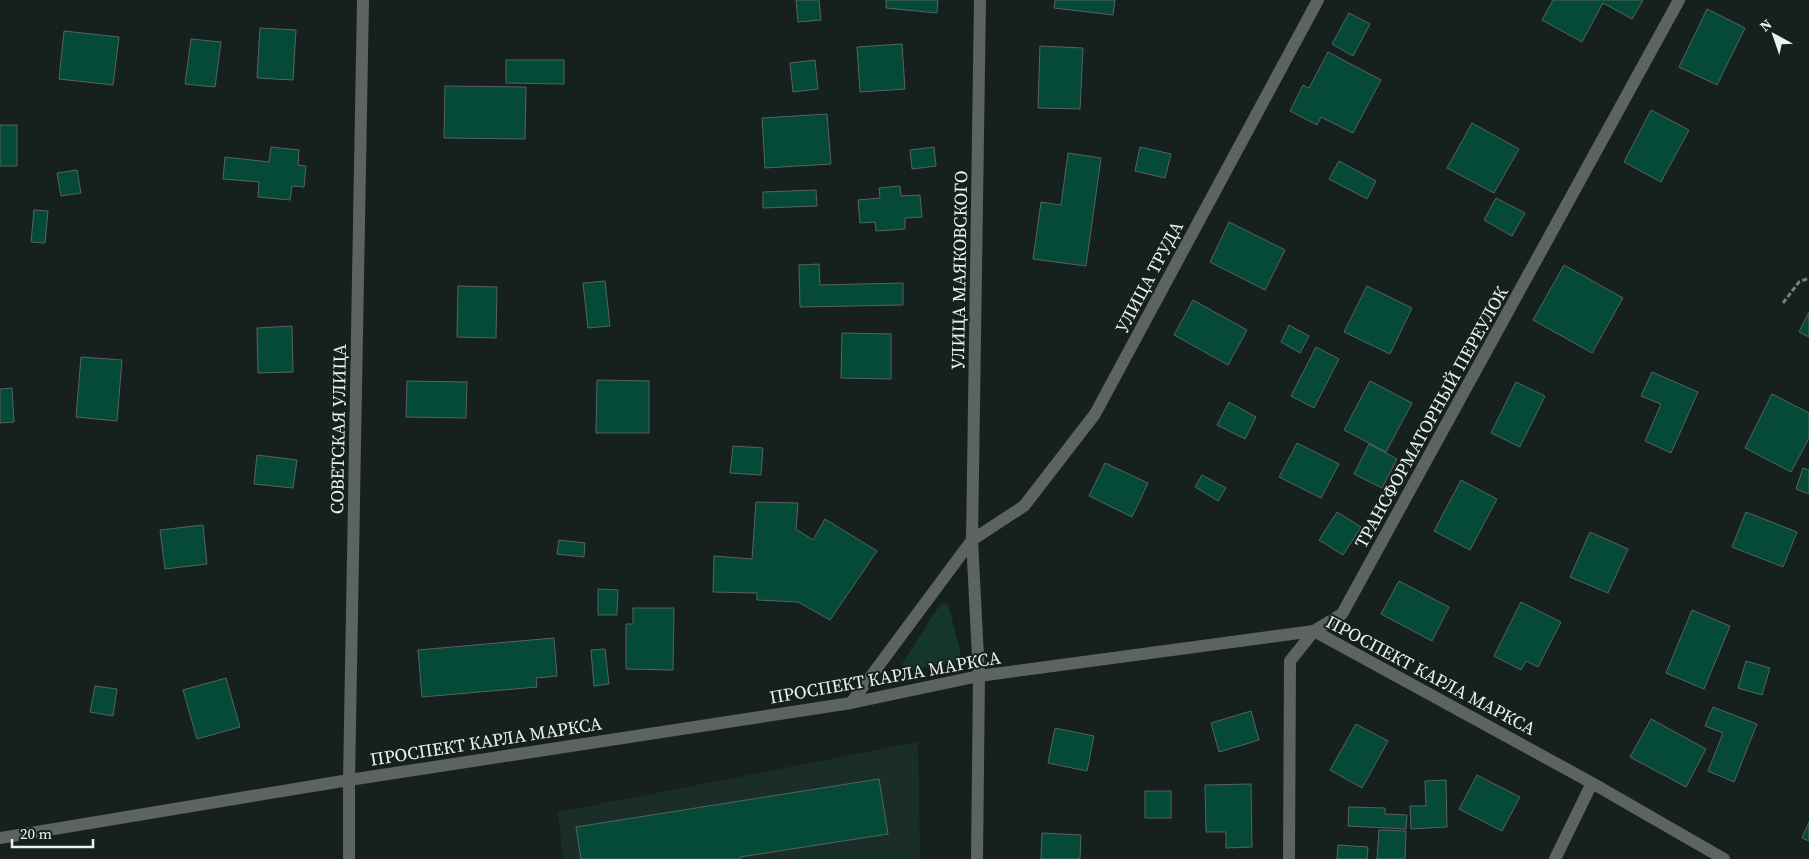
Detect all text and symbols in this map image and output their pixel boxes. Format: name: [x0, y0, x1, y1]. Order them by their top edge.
north arrow: [1749, 10, 1799, 60]
text: N: [1755, 14, 1776, 36]
street label: УЛИЦА МАЯКОВСКОГО: [945, 170, 973, 370]
street label: УЛИЦА ТРУДА: [1109, 217, 1189, 337]
street label: ТРАНСФОРМАТОРНЫЙ ПЕРЕУЛОК: [1348, 281, 1514, 552]
street label: СОВЕТСКАЯ УЛИЦА: [324, 344, 352, 514]
street label: ПРОСПЕКТ КАРЛА МАРКСА: [1322, 609, 1540, 741]
street label: ПРОСПЕКТ КАРЛА МАРКСА: [768, 644, 1003, 710]
street label: ПРОСПЕКТ КАРЛА МАРКСА: [368, 710, 604, 772]
scale bar: [12, 816, 94, 848]
text: 20 m: [20, 823, 52, 844]

